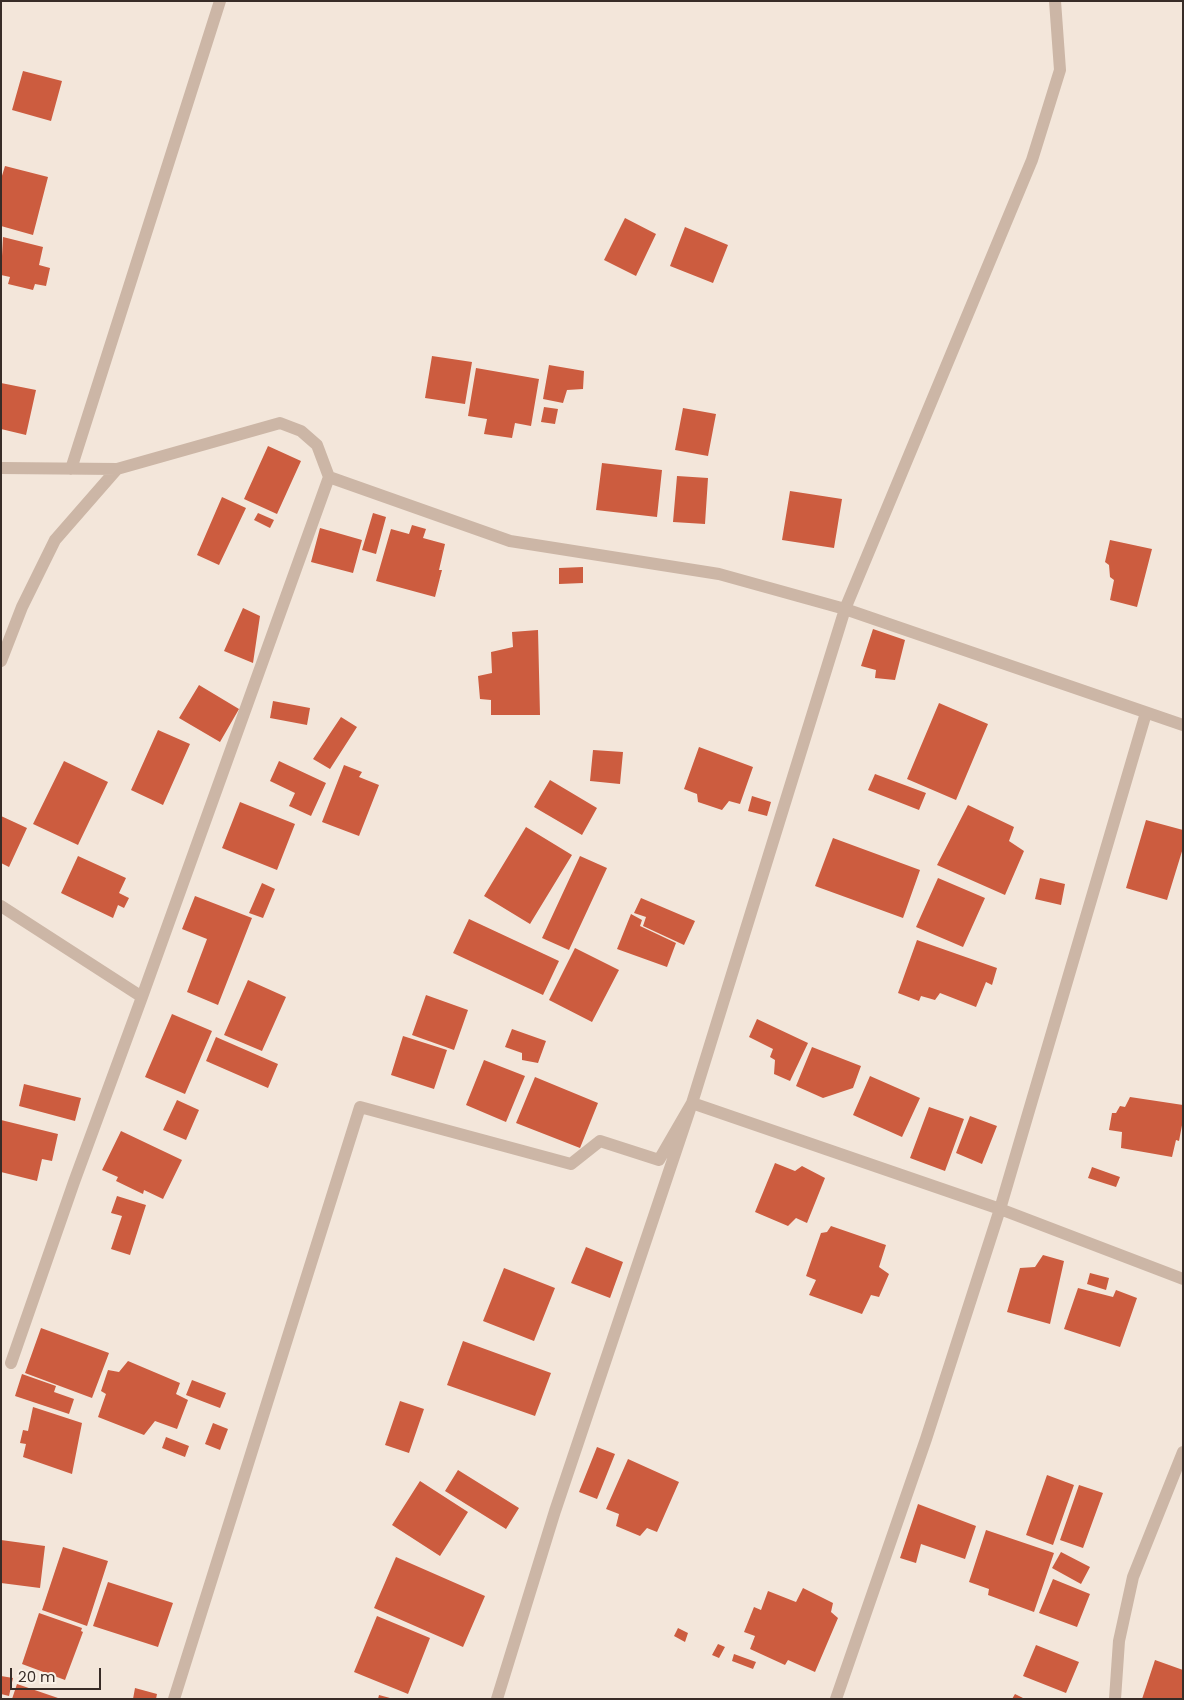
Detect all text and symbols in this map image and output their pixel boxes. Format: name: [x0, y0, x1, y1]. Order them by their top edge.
scale bar: [12, 1658, 104, 1690]
text: 20 m: [18, 1666, 56, 1687]

